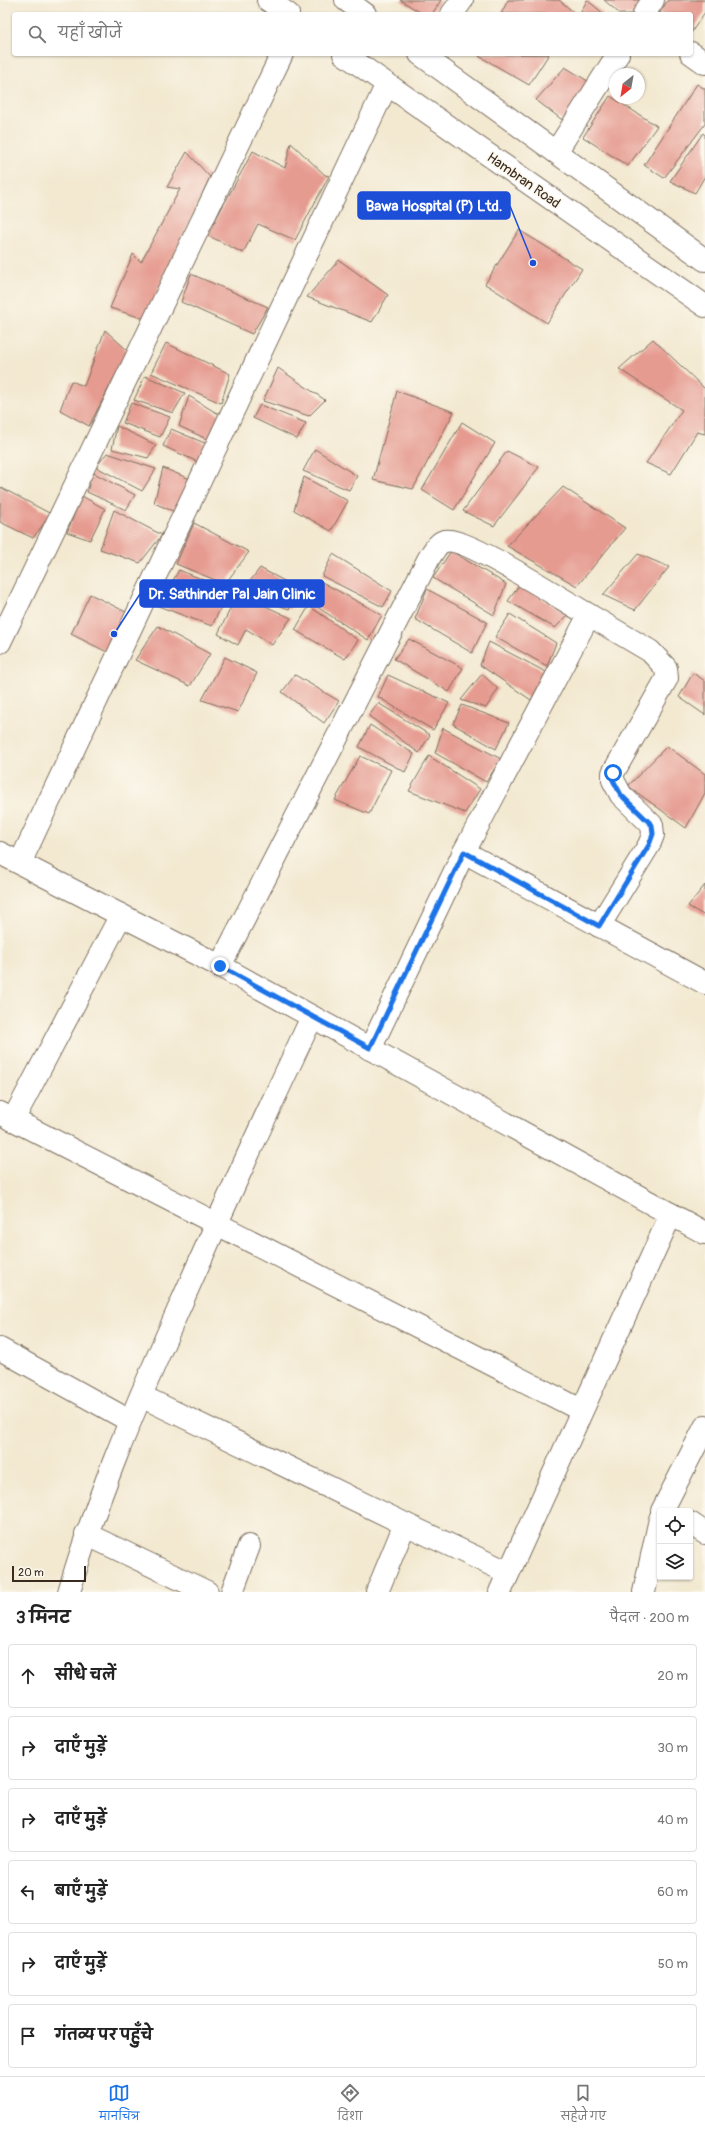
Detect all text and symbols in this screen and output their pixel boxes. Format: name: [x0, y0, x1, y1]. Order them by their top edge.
search box: [12, 12, 693, 56]
icon: search: [26, 23, 48, 45]
text: यहाँ खोजें: [58, 24, 122, 43]
north arrow: [609, 68, 645, 104]
street label: Hambran Road: [484, 149, 564, 212]
callout: Bawa Hospital (P) Ltd.: [358, 192, 510, 219]
text: Bawa Hospital (P) Ltd.: [366, 197, 502, 216]
callout: Dr. Sathinder Pal Jain Clinic: [140, 580, 324, 607]
text: Dr. Sathinder Pal Jain Clinic: [148, 585, 316, 604]
route start: [604, 764, 622, 782]
route end: [211, 957, 229, 975]
map controls: [657, 1508, 693, 1580]
button: locate: [657, 1508, 693, 1544]
button: layers: [657, 1544, 693, 1580]
scale bar: [12, 1564, 86, 1583]
text: 20 m: [18, 1566, 44, 1579]
text: 3 मिनट: [16, 1607, 70, 1628]
text: पैदल · 200 m: [610, 1610, 689, 1626]
icon: ahead: [17, 1665, 39, 1687]
text: सीधे चलें: [55, 1666, 116, 1685]
text: 20 m: [657, 1668, 688, 1684]
icon: right: [17, 1737, 39, 1759]
text: दाएँ मुड़ें: [55, 1738, 107, 1757]
text: 30 m: [658, 1740, 688, 1756]
icon: right: [17, 1809, 39, 1831]
text: दाएँ मुड़ें: [55, 1810, 107, 1829]
text: 40 m: [657, 1812, 688, 1828]
icon: left: [17, 1881, 39, 1903]
text: बाएँ मुड़ें: [55, 1882, 107, 1901]
text: 60 m: [657, 1884, 688, 1900]
icon: right: [17, 1953, 39, 1975]
text: दाएँ मुड़ें: [55, 1954, 107, 1973]
text: 50 m: [658, 1956, 688, 1972]
icon: arrive: [17, 2025, 39, 2047]
text: गंतव्य पर पहुँचे: [55, 2026, 153, 2045]
tab: मानचित्र: [99, 2082, 139, 2128]
tab: दिशा: [338, 2082, 363, 2128]
tab: सहेजे गए: [561, 2082, 606, 2128]

